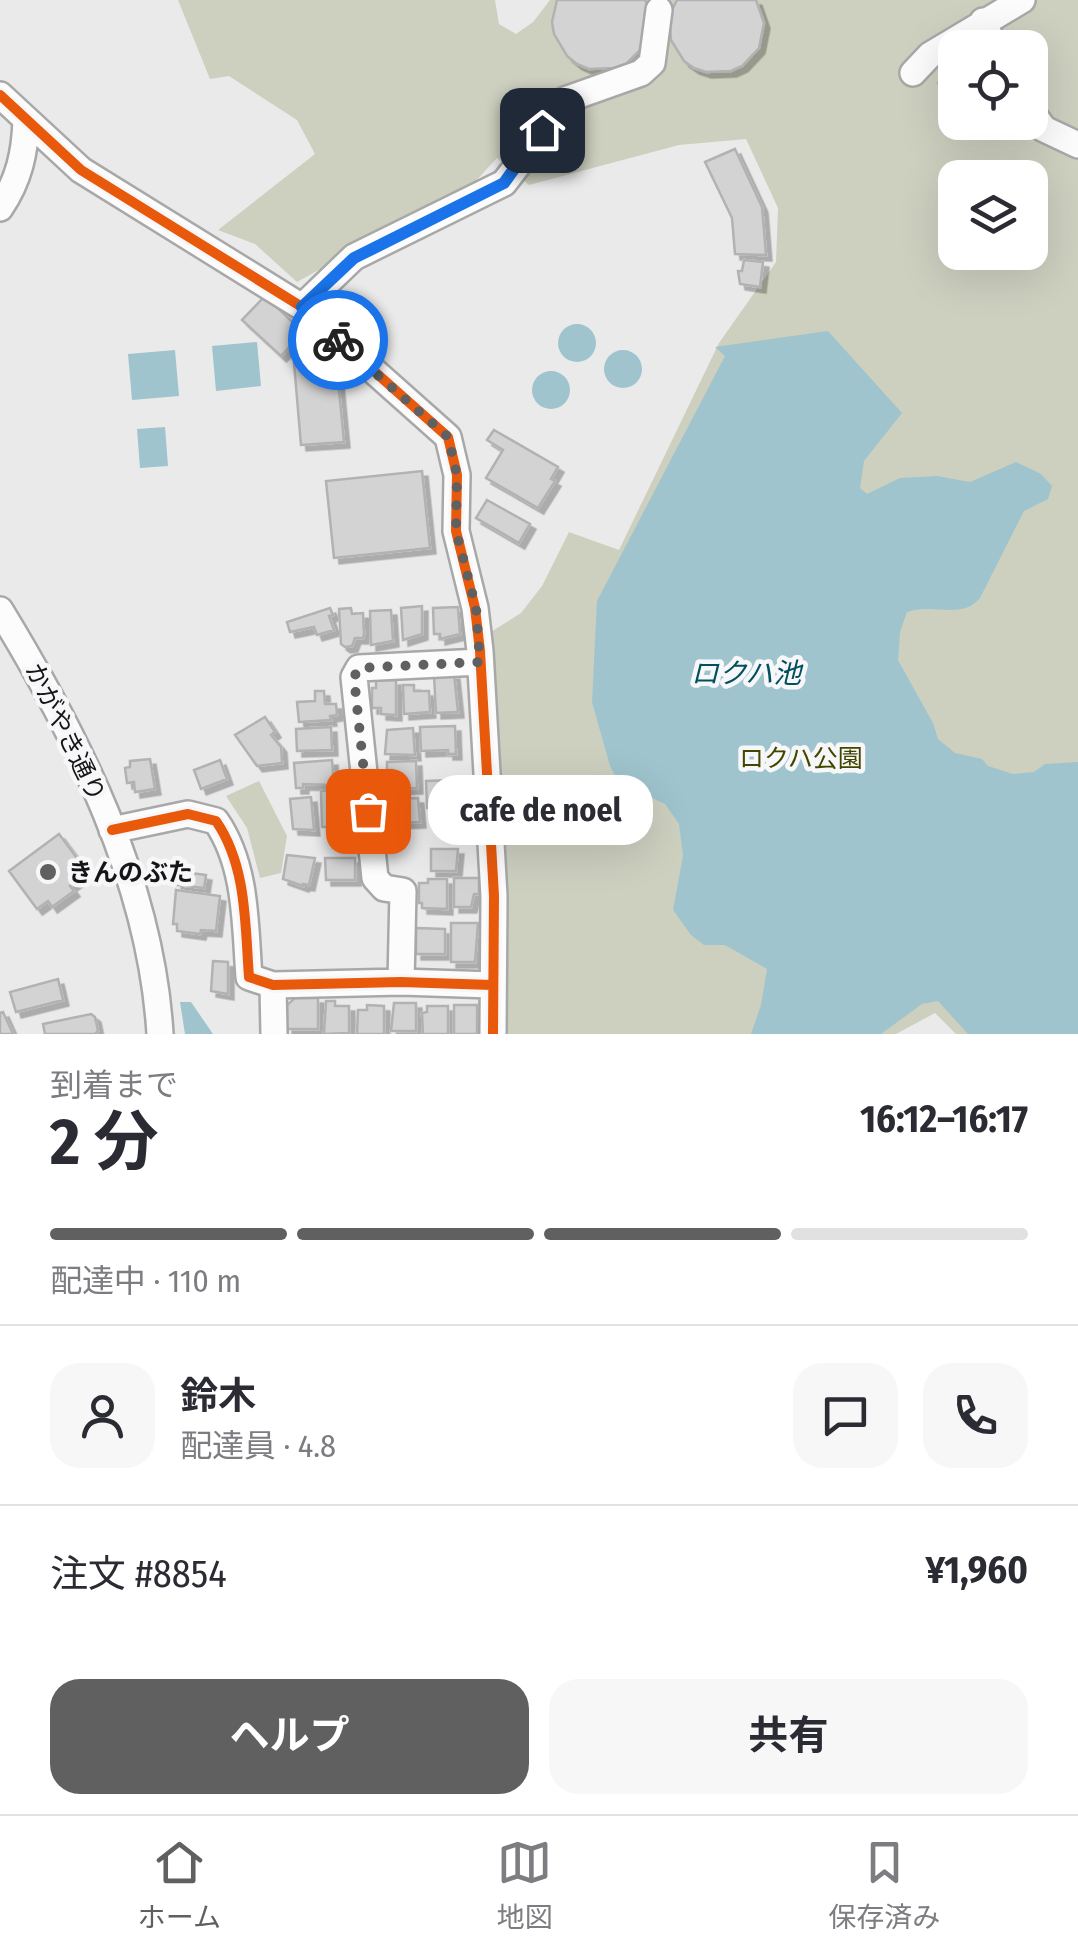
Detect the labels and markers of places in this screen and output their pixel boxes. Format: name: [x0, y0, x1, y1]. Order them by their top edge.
pin: [500, 88, 585, 173]
pin: [326, 769, 411, 854]
callout: cafe de noel: [428, 776, 653, 846]
place label: きんのぶた: [68, 858, 193, 888]
marker: きんのぶた: [37, 861, 59, 883]

